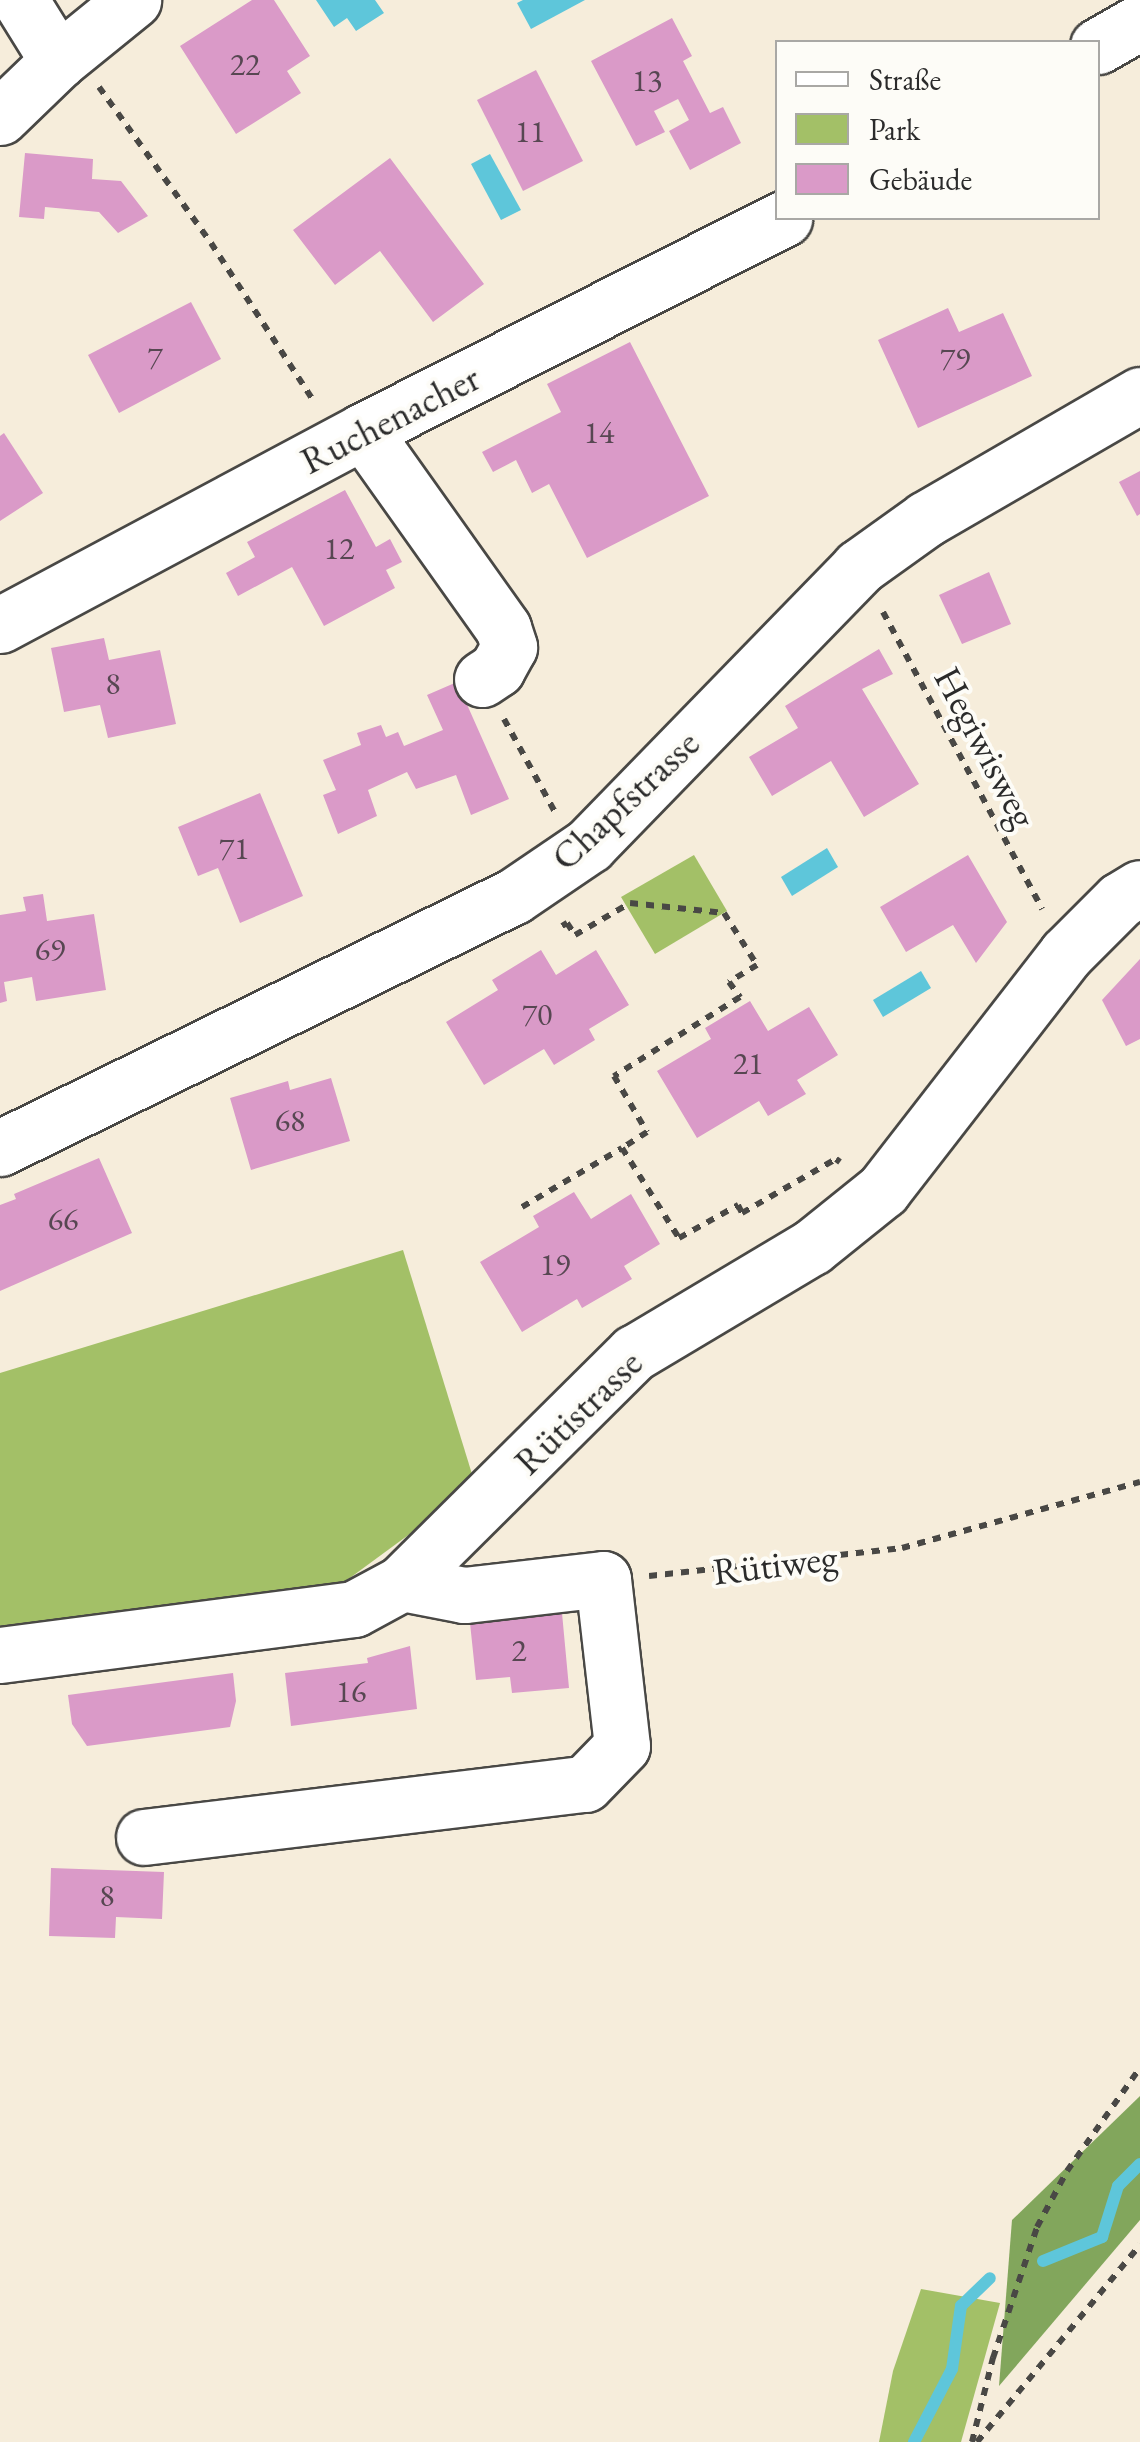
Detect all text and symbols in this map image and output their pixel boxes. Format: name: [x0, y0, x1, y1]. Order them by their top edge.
legend: [775, 40, 1100, 220]
house number: 22: [230, 45, 260, 83]
text: Straße: [869, 60, 941, 99]
house number: 13: [632, 61, 662, 99]
text: Park: [869, 110, 920, 149]
house number: 11: [515, 112, 545, 150]
text: Gebäude: [869, 160, 972, 199]
house number: 7: [147, 338, 163, 376]
house number: 79: [940, 339, 970, 377]
street label: Ruchenacher: [293, 354, 487, 484]
house number: 14: [584, 413, 614, 451]
house number: 12: [324, 529, 354, 567]
street label: Hegiwisweg: [925, 659, 1047, 835]
house number: 8: [105, 664, 121, 702]
street label: Chapfstrasse: [542, 720, 708, 880]
house number: 71: [219, 829, 249, 867]
house number: 69: [35, 930, 65, 968]
house number: 70: [522, 995, 552, 1033]
house number: 21: [733, 1044, 763, 1082]
house number: 68: [275, 1101, 305, 1139]
house number: 66: [48, 1200, 78, 1238]
house number: 19: [540, 1245, 570, 1283]
street label: Rütistrasse: [505, 1340, 651, 1484]
street label: Rütiweg: [710, 1534, 840, 1594]
house number: 2: [511, 1631, 527, 1669]
house number: 16: [336, 1672, 366, 1710]
house number: 8: [99, 1876, 115, 1914]

